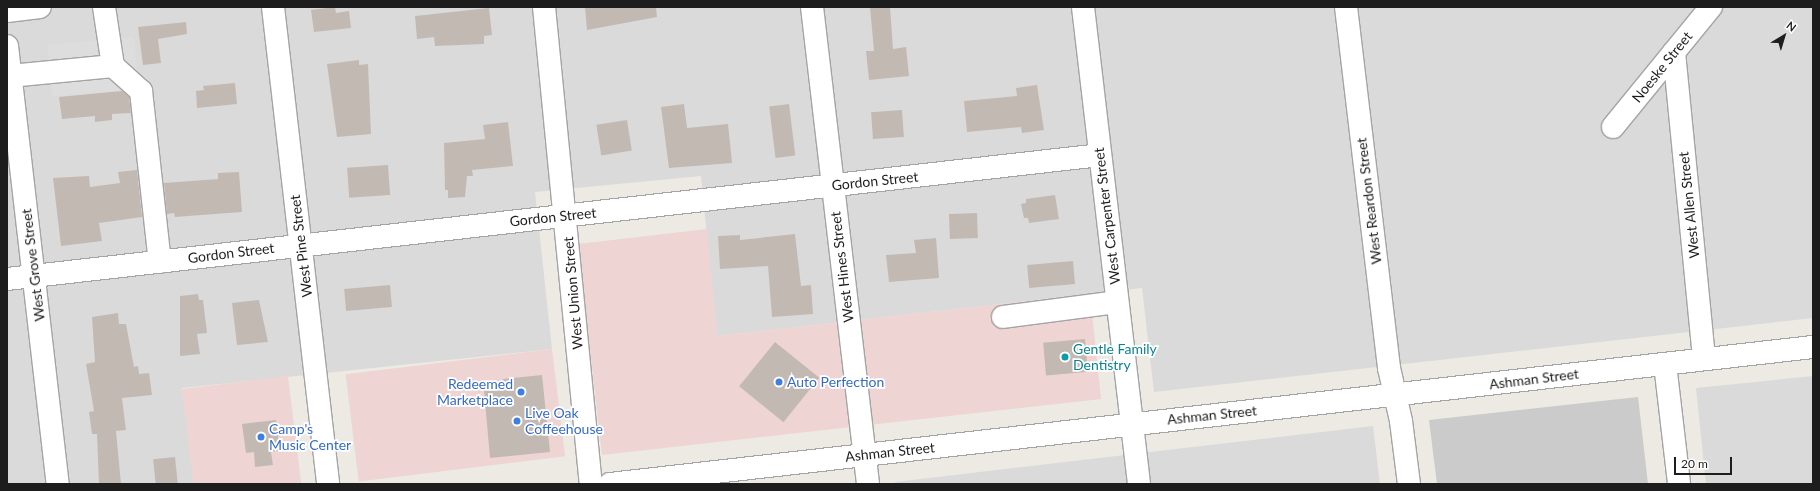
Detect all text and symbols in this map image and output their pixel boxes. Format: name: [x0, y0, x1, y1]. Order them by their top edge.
north arrow: [1764, 16, 1804, 56]
text: N: [1784, 18, 1799, 34]
street label: Noeske Street: [1628, 28, 1696, 106]
street label: West Reardon Street: [1353, 137, 1385, 265]
street label: West Carpenter Street: [1090, 146, 1124, 286]
street label: West Allen Street: [1675, 151, 1703, 259]
street label: Gordon Street: [831, 168, 919, 194]
street label: West Pine Street: [286, 194, 316, 298]
street label: Gordon Street: [509, 204, 597, 230]
street label: West Grove Street: [18, 208, 48, 322]
street label: West Hines Street: [827, 211, 857, 323]
street label: West Union Street: [560, 236, 586, 350]
street label: Gordon Street: [187, 239, 275, 267]
place label: Gentle Family Dentistry: [1073, 341, 1157, 374]
marker: Gentle Family Dentistry: [1060, 352, 1070, 362]
street label: Ashman Street: [1488, 365, 1580, 393]
place label: Auto Perfection: [787, 374, 884, 390]
place label: Redeemed Marketplace: [437, 376, 513, 408]
marker: Auto Perfection: [774, 377, 784, 387]
marker: Redeemed Marketplace: [516, 387, 526, 397]
street label: Ashman Street: [1166, 402, 1258, 428]
place label: Live Oak Coffeehouse: [525, 405, 603, 438]
marker: Live Oak Coffeehouse: [512, 416, 522, 426]
place label: Camp's Music Center: [269, 421, 351, 454]
marker: Camp's Music Center: [256, 432, 266, 442]
street label: Ashman Street: [844, 439, 936, 465]
scale bar: [1676, 449, 1734, 475]
text: 20 m: [1681, 456, 1708, 471]

